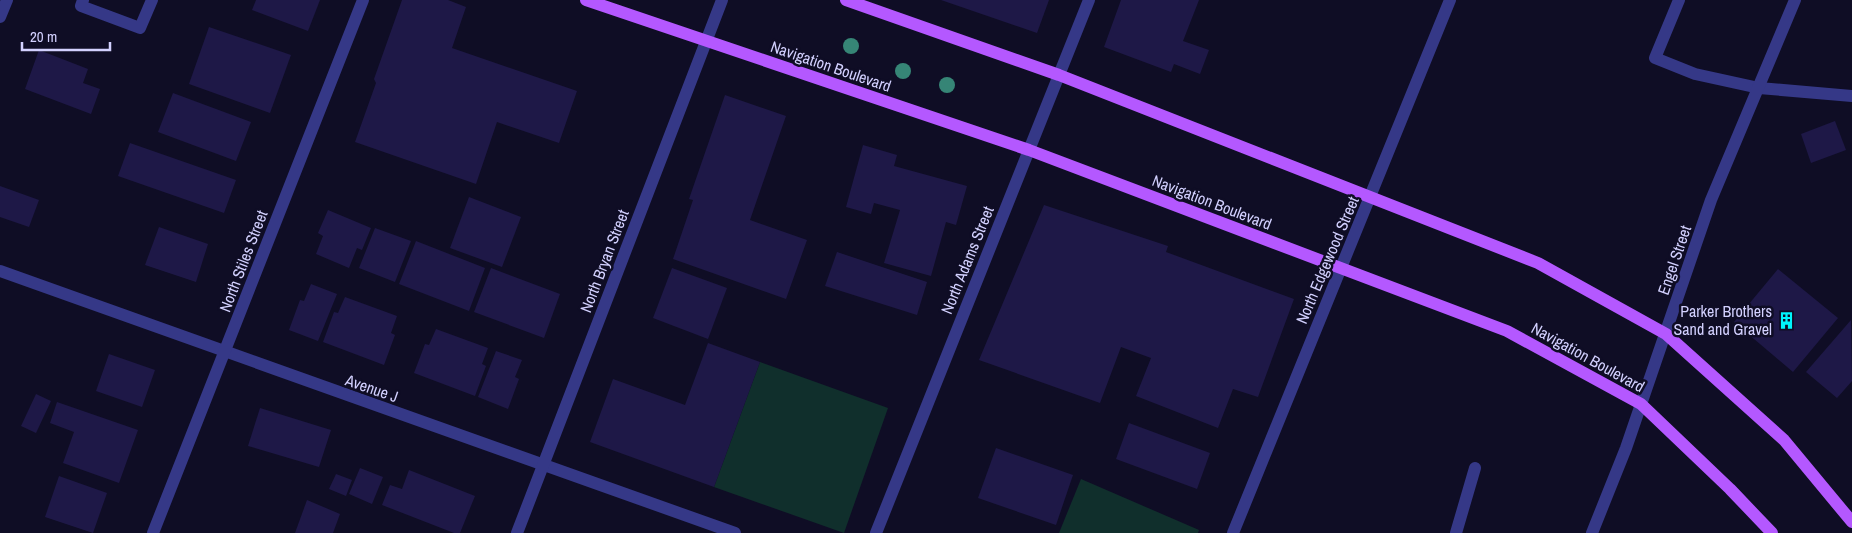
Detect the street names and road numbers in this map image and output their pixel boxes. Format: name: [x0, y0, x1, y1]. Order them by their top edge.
street label: Navigation Boulevard: [768, 35, 894, 97]
street label: Navigation Boulevard: [1149, 169, 1275, 235]
street label: North Edgewood Street: [1290, 193, 1364, 327]
street label: North Adams Street: [935, 202, 999, 317]
street label: North Bryan Street: [574, 206, 634, 316]
street label: North Stiles Street: [214, 207, 273, 315]
street label: Engel Street: [1652, 222, 1696, 298]
street label: Navigation Boulevard: [1527, 317, 1649, 397]
street label: Avenue J: [342, 368, 401, 407]

